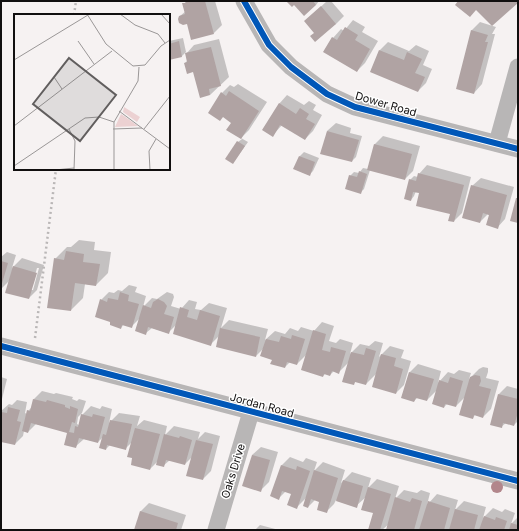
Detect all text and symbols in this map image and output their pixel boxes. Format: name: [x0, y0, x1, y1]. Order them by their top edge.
inset map: [14, 14, 170, 170]
street label: Dower Road: [354, 89, 418, 119]
street label: Jordan Road: [228, 390, 296, 420]
street label: Oaks Drive: [218, 442, 248, 500]

